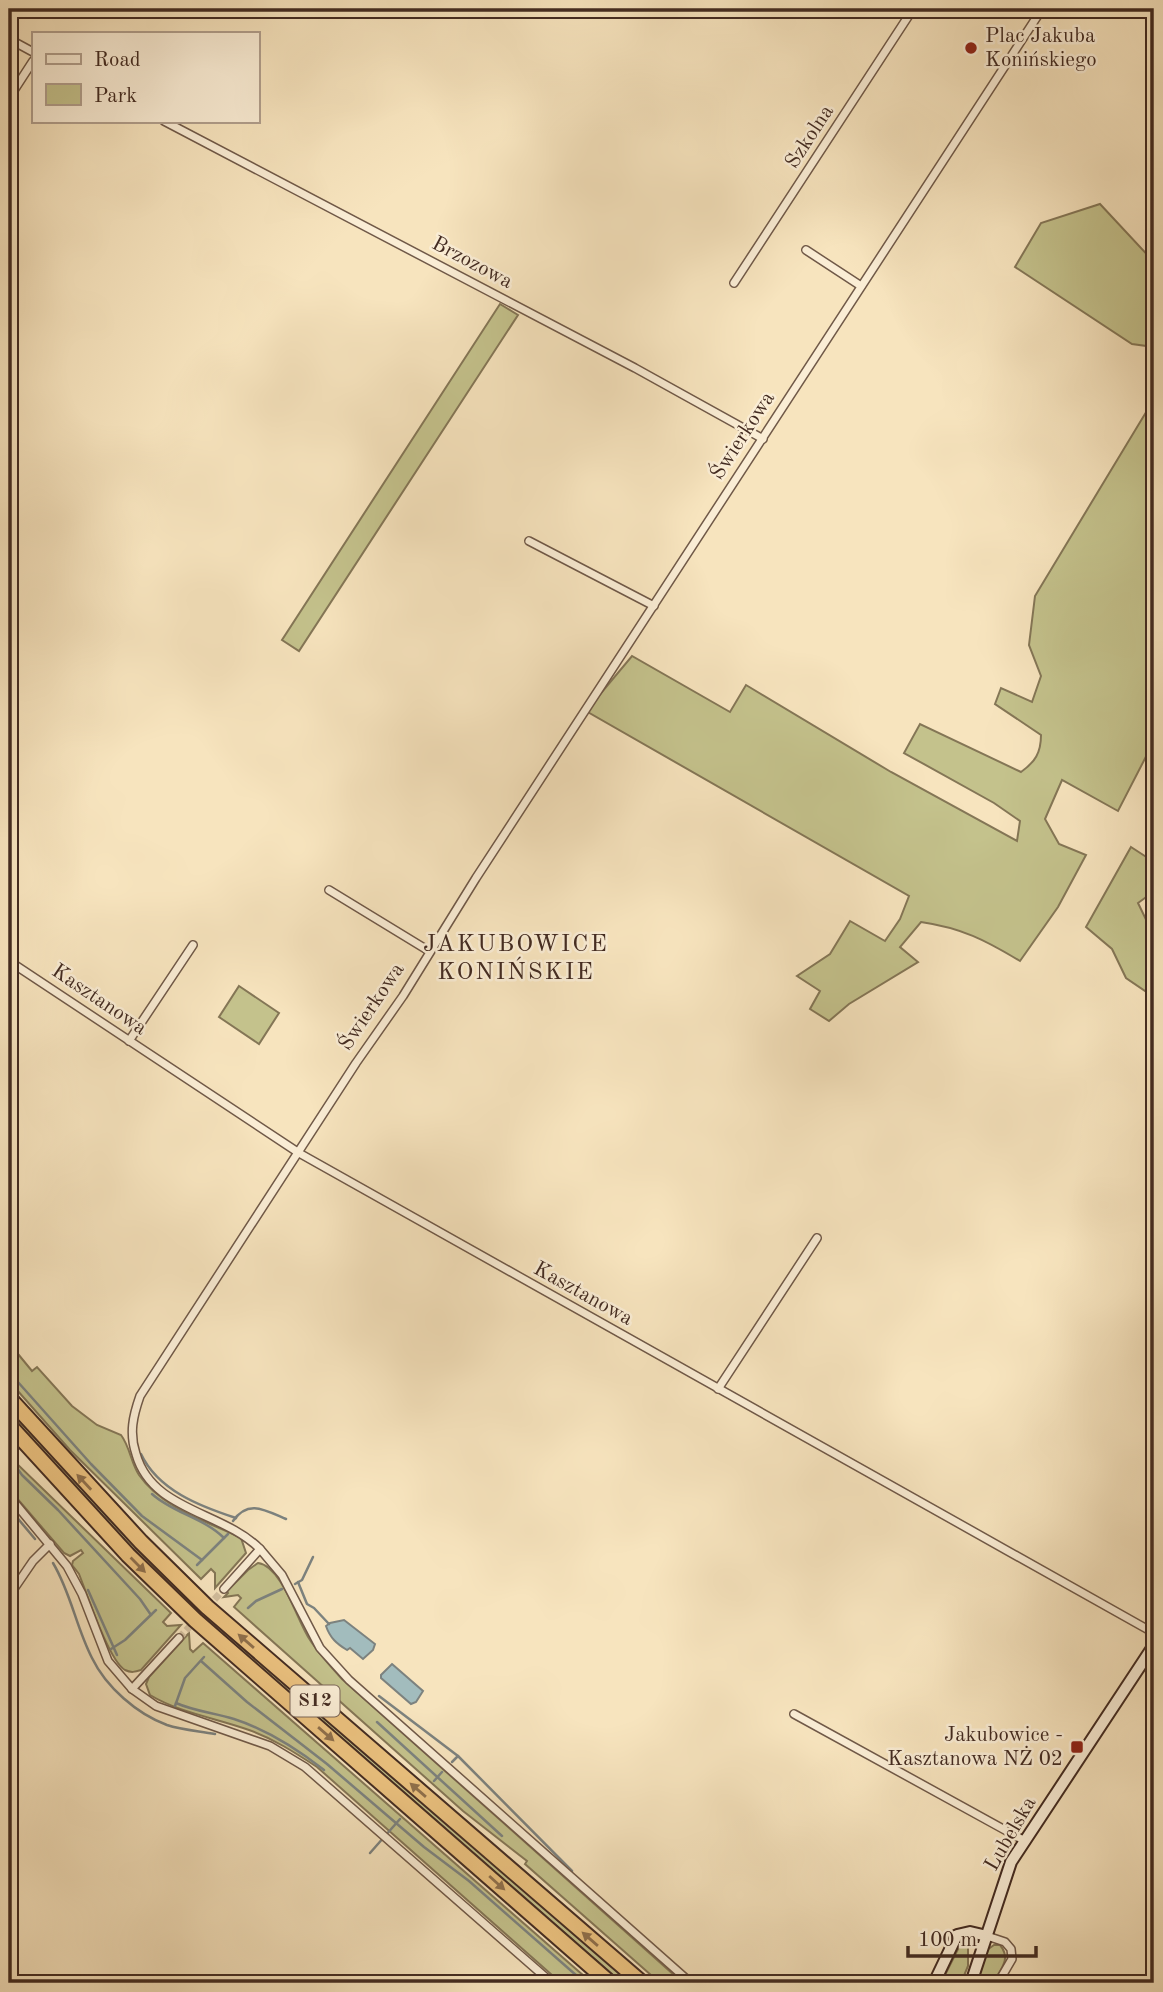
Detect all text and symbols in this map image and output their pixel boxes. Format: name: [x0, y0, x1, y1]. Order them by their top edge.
place label: Plac Jakuba Konińskiego: [985, 26, 1097, 71]
legend: [32, 32, 259, 122]
marker: Plac Jakuba Konińskiego: [963, 40, 979, 56]
text: Road: [94, 50, 141, 71]
text: Park: [94, 86, 137, 107]
street label: Szkolna: [782, 102, 838, 172]
street label: Brzozowa: [428, 233, 516, 293]
street label: Świerkowa: [703, 386, 779, 484]
district label: JAKUBOWICE KONIŃSKIE: [423, 933, 609, 985]
street label: Świerkowa: [331, 957, 409, 1054]
street label: Kasztanowa: [48, 961, 150, 1039]
street label: Kasztanowa: [530, 1258, 636, 1330]
one-way arrow: [77, 1474, 93, 1491]
one-way arrow: [130, 1556, 146, 1573]
one-way arrow: [237, 1633, 255, 1649]
road number: S12: [290, 1686, 340, 1716]
one-way arrow: [317, 1725, 334, 1741]
place label: Jakubowice - Kasztanowa NŻ 02: [887, 1725, 1063, 1770]
marker: Jakubowice - Kasztanowa NŻ 02: [1069, 1739, 1085, 1755]
one-way arrow: [410, 1783, 427, 1798]
street label: Lubelska: [981, 1793, 1041, 1875]
one-way arrow: [488, 1874, 505, 1890]
scale bar: [908, 1915, 1035, 1959]
text: 100 m: [918, 1930, 977, 1951]
one-way arrow: [582, 1932, 599, 1947]

